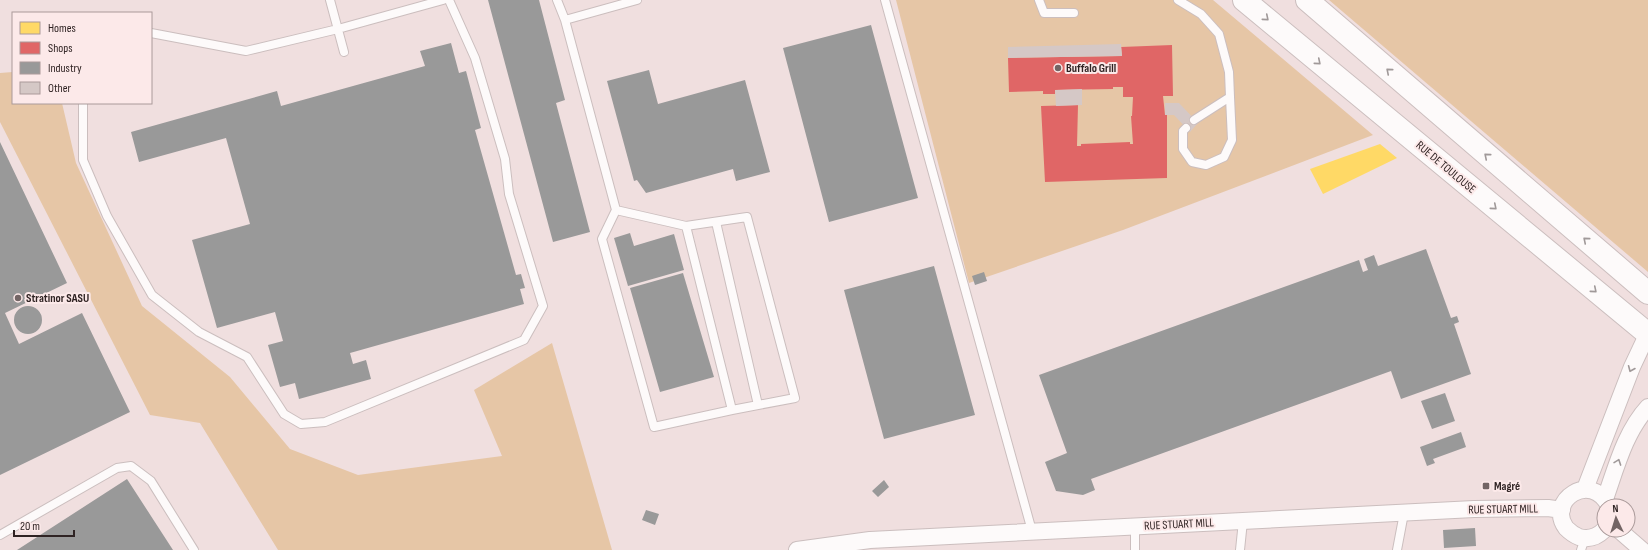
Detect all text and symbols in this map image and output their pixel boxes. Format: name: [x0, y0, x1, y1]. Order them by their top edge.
legend: [12, 12, 152, 104]
one-way arrow: [1262, 14, 1269, 21]
text: Homes: [48, 21, 76, 36]
text: Shops: [48, 41, 73, 56]
one-way arrow: [1314, 57, 1321, 64]
text: Industry: [48, 61, 82, 76]
place label: Buffalo Grill: [1066, 61, 1116, 76]
marker: Buffalo Grill: [1053, 63, 1063, 73]
one-way arrow: [1386, 69, 1393, 76]
text: Other: [48, 81, 72, 96]
street label: RUE DE TOULOUSE: [1413, 138, 1479, 197]
one-way arrow: [1485, 153, 1492, 160]
one-way arrow: [1490, 202, 1497, 209]
one-way arrow: [1584, 238, 1591, 245]
one-way arrow: [1590, 285, 1597, 292]
place label: Stratinor SASU: [26, 291, 89, 306]
marker: Stratinor SASU: [13, 293, 23, 303]
one-way arrow: [1628, 364, 1636, 372]
one-way arrow: [1614, 459, 1622, 466]
place label: Magré: [1494, 479, 1520, 494]
marker: Magré: [1481, 481, 1491, 491]
north arrow: [1596, 498, 1636, 538]
street label: RUE STUART MILL: [1468, 501, 1539, 518]
text: N: [1612, 502, 1619, 515]
scale bar: [14, 512, 74, 538]
street label: RUE STUART MILL: [1144, 515, 1215, 534]
text: 20 m: [20, 519, 40, 534]

